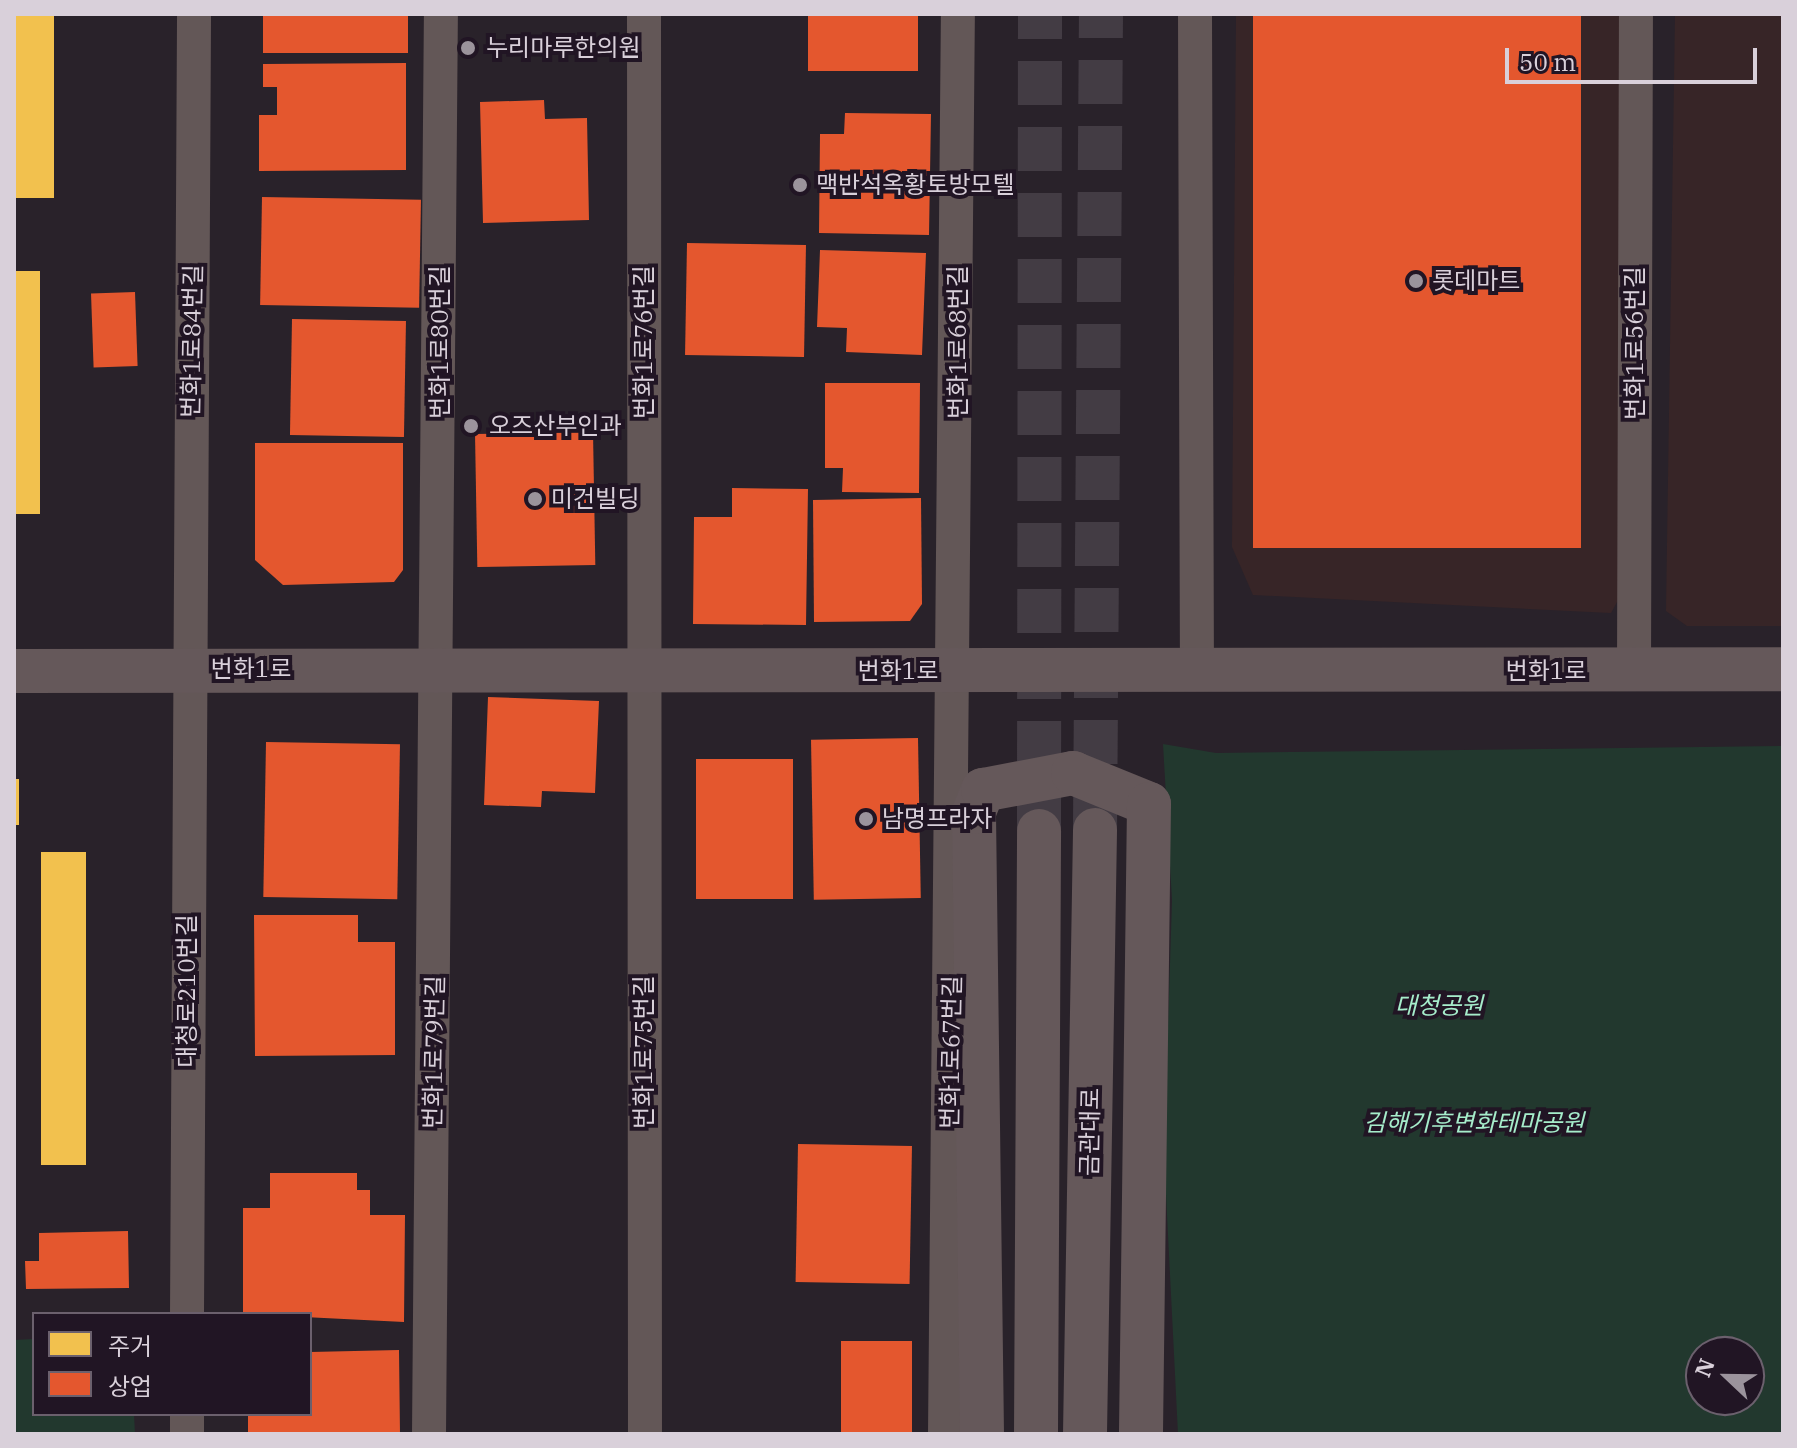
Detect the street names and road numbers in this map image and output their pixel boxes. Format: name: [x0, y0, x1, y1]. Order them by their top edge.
street label: 번화1로84번길: [176, 264, 208, 418]
street label: 번화1로80번길: [426, 265, 454, 419]
street label: 번화1로76번길: [630, 265, 658, 419]
street label: 번화1로68번길: [944, 265, 972, 419]
street label: 번화1로56번길: [1621, 266, 1649, 420]
street label: 번화1로: [211, 655, 291, 683]
street label: 번화1로: [858, 657, 938, 685]
street label: 번화1로: [1506, 657, 1586, 685]
street label: 대청로210번길: [173, 914, 201, 1068]
street label: 번화1로79번길: [418, 975, 450, 1129]
street label: 번화1로75번길: [630, 975, 658, 1129]
street label: 번화1로67번길: [935, 975, 967, 1129]
street label: 금관대로: [1075, 1088, 1105, 1176]

